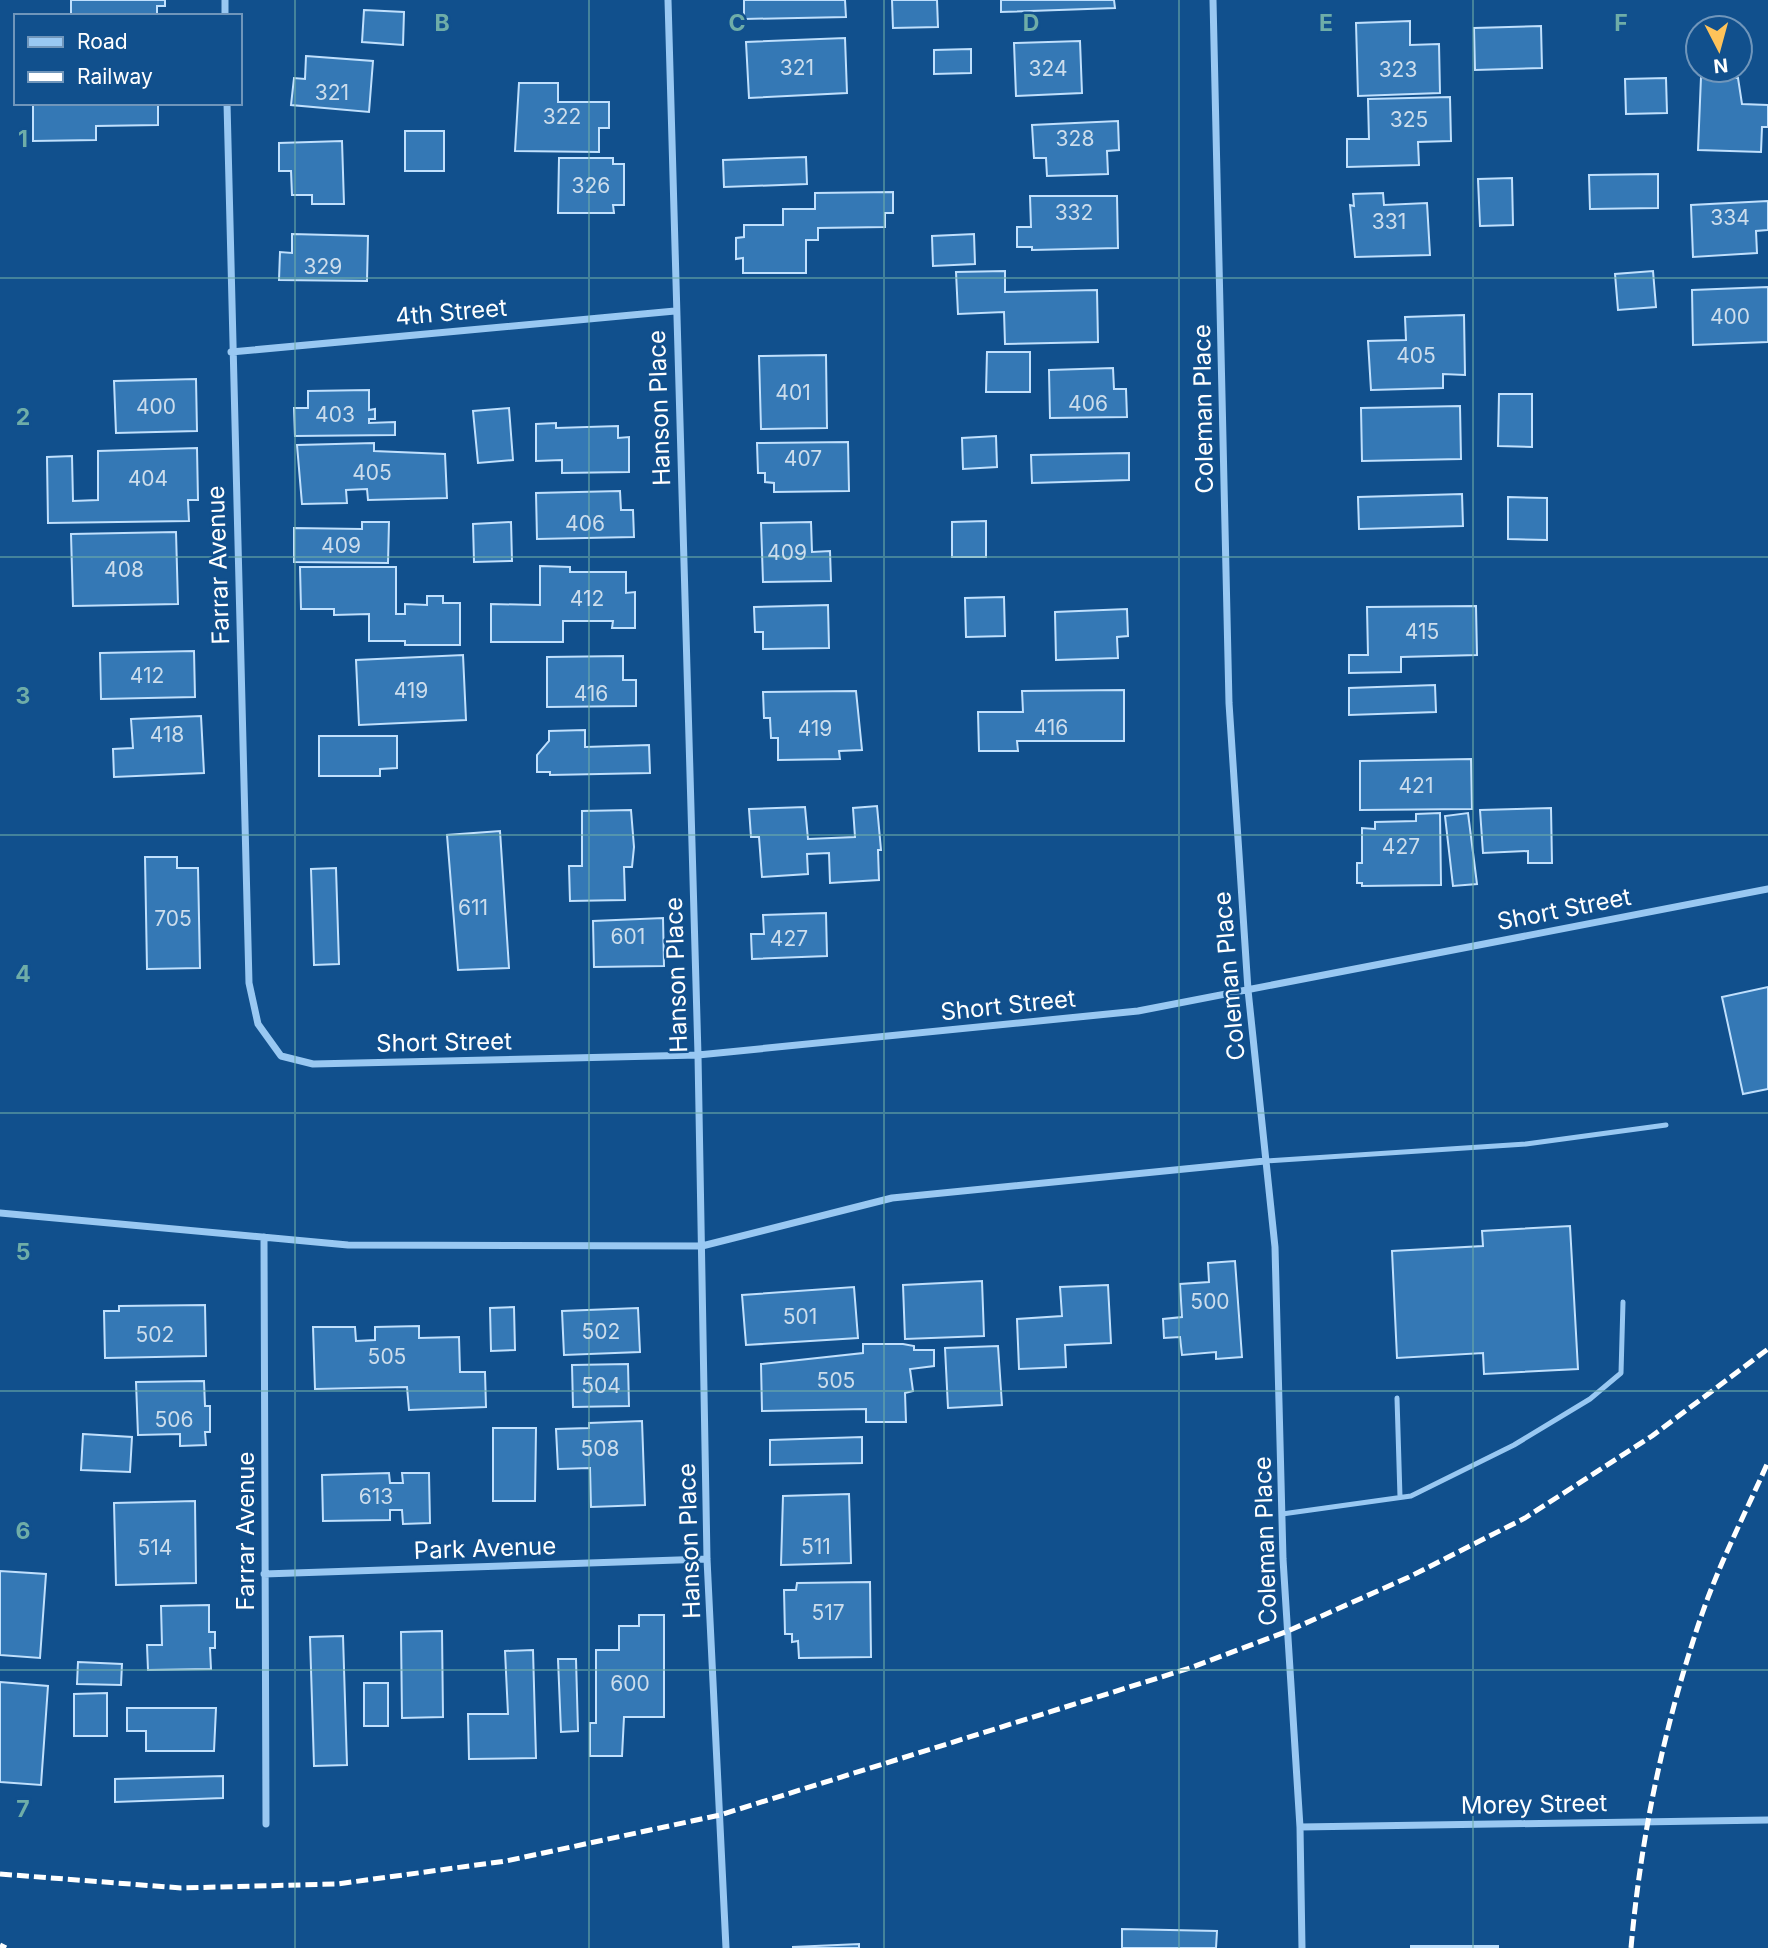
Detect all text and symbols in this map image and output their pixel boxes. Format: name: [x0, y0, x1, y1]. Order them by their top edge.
text: B: [434, 9, 450, 37]
text: C: [728, 9, 746, 37]
text: D: [1023, 9, 1039, 37]
text: E: [1319, 9, 1333, 37]
text: F: [1614, 9, 1628, 37]
legend: [14, 14, 242, 105]
north arrow: [1684, 14, 1754, 84]
text: Road: [77, 29, 128, 54]
text: N: [1712, 53, 1729, 78]
house number: 321: [780, 55, 814, 80]
house number: 324: [1028, 56, 1068, 81]
house number: 323: [1379, 57, 1417, 82]
text: Railway: [77, 64, 153, 89]
house number: 321: [315, 80, 349, 105]
house number: 322: [543, 104, 581, 129]
house number: 325: [1390, 107, 1428, 132]
text: 1: [18, 125, 28, 153]
house number: 328: [1056, 126, 1094, 151]
house number: 326: [572, 173, 610, 198]
house number: 332: [1055, 200, 1093, 225]
house number: 334: [1710, 205, 1750, 230]
house number: 331: [1372, 209, 1406, 234]
house number: 329: [304, 254, 342, 279]
street label: 4th Street: [394, 293, 508, 331]
house number: 400: [1710, 304, 1750, 329]
street label: Coleman Place: [1187, 324, 1219, 494]
street label: Hanson Place: [642, 330, 676, 486]
house number: 405: [1396, 343, 1436, 368]
house number: 401: [775, 380, 811, 405]
house number: 406: [1068, 391, 1108, 416]
house number: 400: [136, 394, 176, 419]
house number: 403: [315, 402, 355, 427]
text: 2: [16, 403, 30, 431]
house number: 407: [784, 446, 822, 471]
house number: 405: [352, 460, 392, 485]
house number: 404: [128, 466, 168, 491]
street label: Farrar Avenue: [201, 485, 235, 645]
house number: 406: [565, 511, 605, 536]
house number: 409: [321, 533, 361, 558]
house number: 409: [767, 540, 807, 565]
house number: 408: [104, 557, 144, 582]
house number: 412: [570, 586, 604, 611]
house number: 415: [1405, 619, 1439, 644]
house number: 412: [130, 663, 164, 688]
house number: 419: [394, 678, 428, 703]
house number: 416: [574, 681, 608, 706]
text: 3: [16, 682, 30, 710]
house number: 416: [1034, 715, 1068, 740]
house number: 419: [798, 716, 832, 741]
house number: 418: [150, 722, 184, 747]
house number: 421: [1399, 773, 1433, 798]
house number: 427: [1382, 834, 1420, 859]
street label: Short Street: [1495, 882, 1634, 936]
street label: Coleman Place: [1207, 890, 1251, 1062]
house number: 611: [458, 895, 488, 920]
street label: Hanson Place: [659, 897, 693, 1053]
house number: 705: [154, 906, 192, 931]
house number: 601: [611, 924, 645, 949]
house number: 427: [770, 926, 808, 951]
text: 4: [15, 960, 31, 988]
street label: Short Street: [939, 983, 1077, 1027]
street label: Short Street: [376, 1026, 512, 1058]
text: 5: [16, 1238, 30, 1266]
house number: 500: [1190, 1289, 1230, 1314]
house number: 501: [783, 1304, 817, 1329]
house number: 502: [582, 1319, 620, 1344]
house number: 502: [136, 1322, 174, 1347]
house number: 505: [368, 1344, 406, 1369]
house number: 505: [817, 1368, 855, 1393]
house number: 504: [581, 1373, 621, 1398]
house number: 506: [154, 1407, 194, 1432]
house number: 508: [580, 1436, 620, 1461]
street label: Farrar Avenue: [231, 1451, 260, 1611]
street label: Coleman Place: [1248, 1456, 1282, 1626]
street label: Hanson Place: [672, 1463, 706, 1619]
house number: 613: [359, 1484, 393, 1509]
text: 6: [16, 1517, 30, 1545]
street label: Park Avenue: [413, 1531, 557, 1565]
house number: 511: [801, 1534, 831, 1559]
house number: 514: [138, 1535, 172, 1560]
house number: 517: [811, 1600, 845, 1625]
house number: 600: [610, 1671, 650, 1696]
street label: Morey Street: [1461, 1788, 1607, 1820]
text: 7: [16, 1795, 30, 1823]

